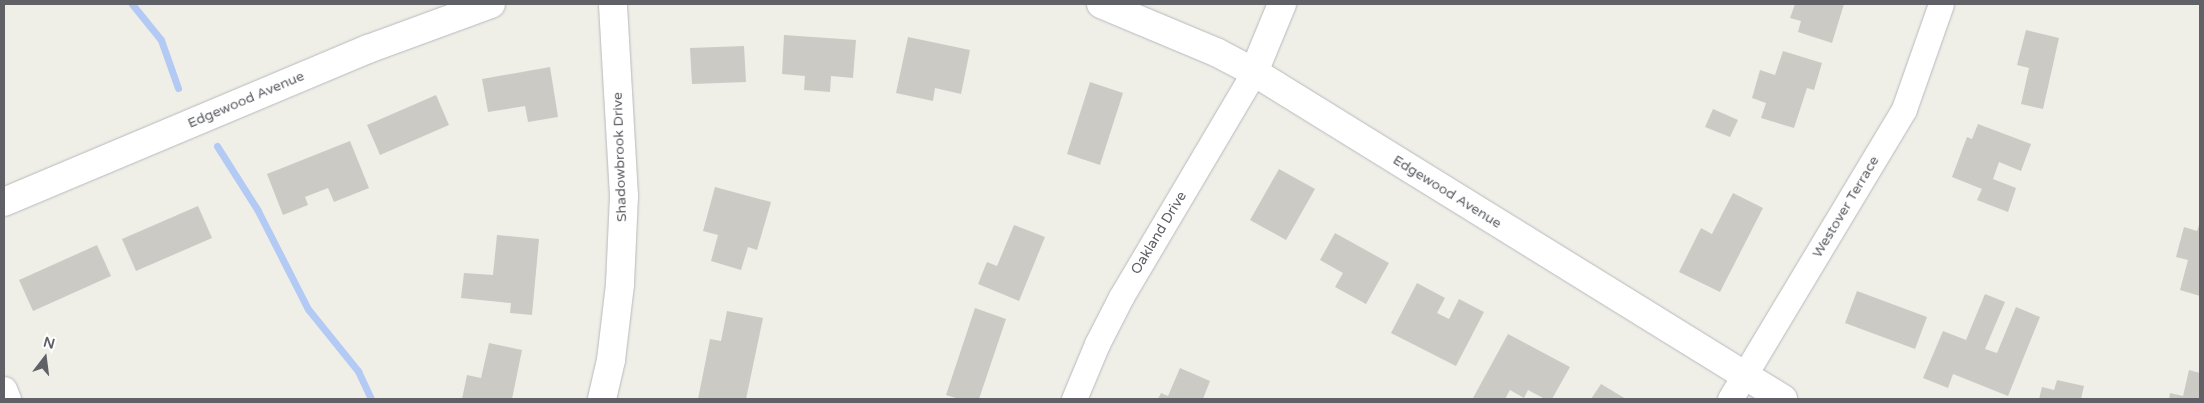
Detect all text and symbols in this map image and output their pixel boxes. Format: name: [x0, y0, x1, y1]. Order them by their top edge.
street label: Edgewood Avenue: [185, 68, 307, 132]
street label: Shadowbrook Drive: [609, 92, 631, 222]
street label: Edgewood Avenue: [1390, 152, 1504, 232]
street label: Westover Terrace: [1809, 153, 1883, 261]
street label: Oakland Drive: [1128, 189, 1190, 277]
north arrow: [20, 333, 70, 383]
text: N: [41, 333, 57, 353]

